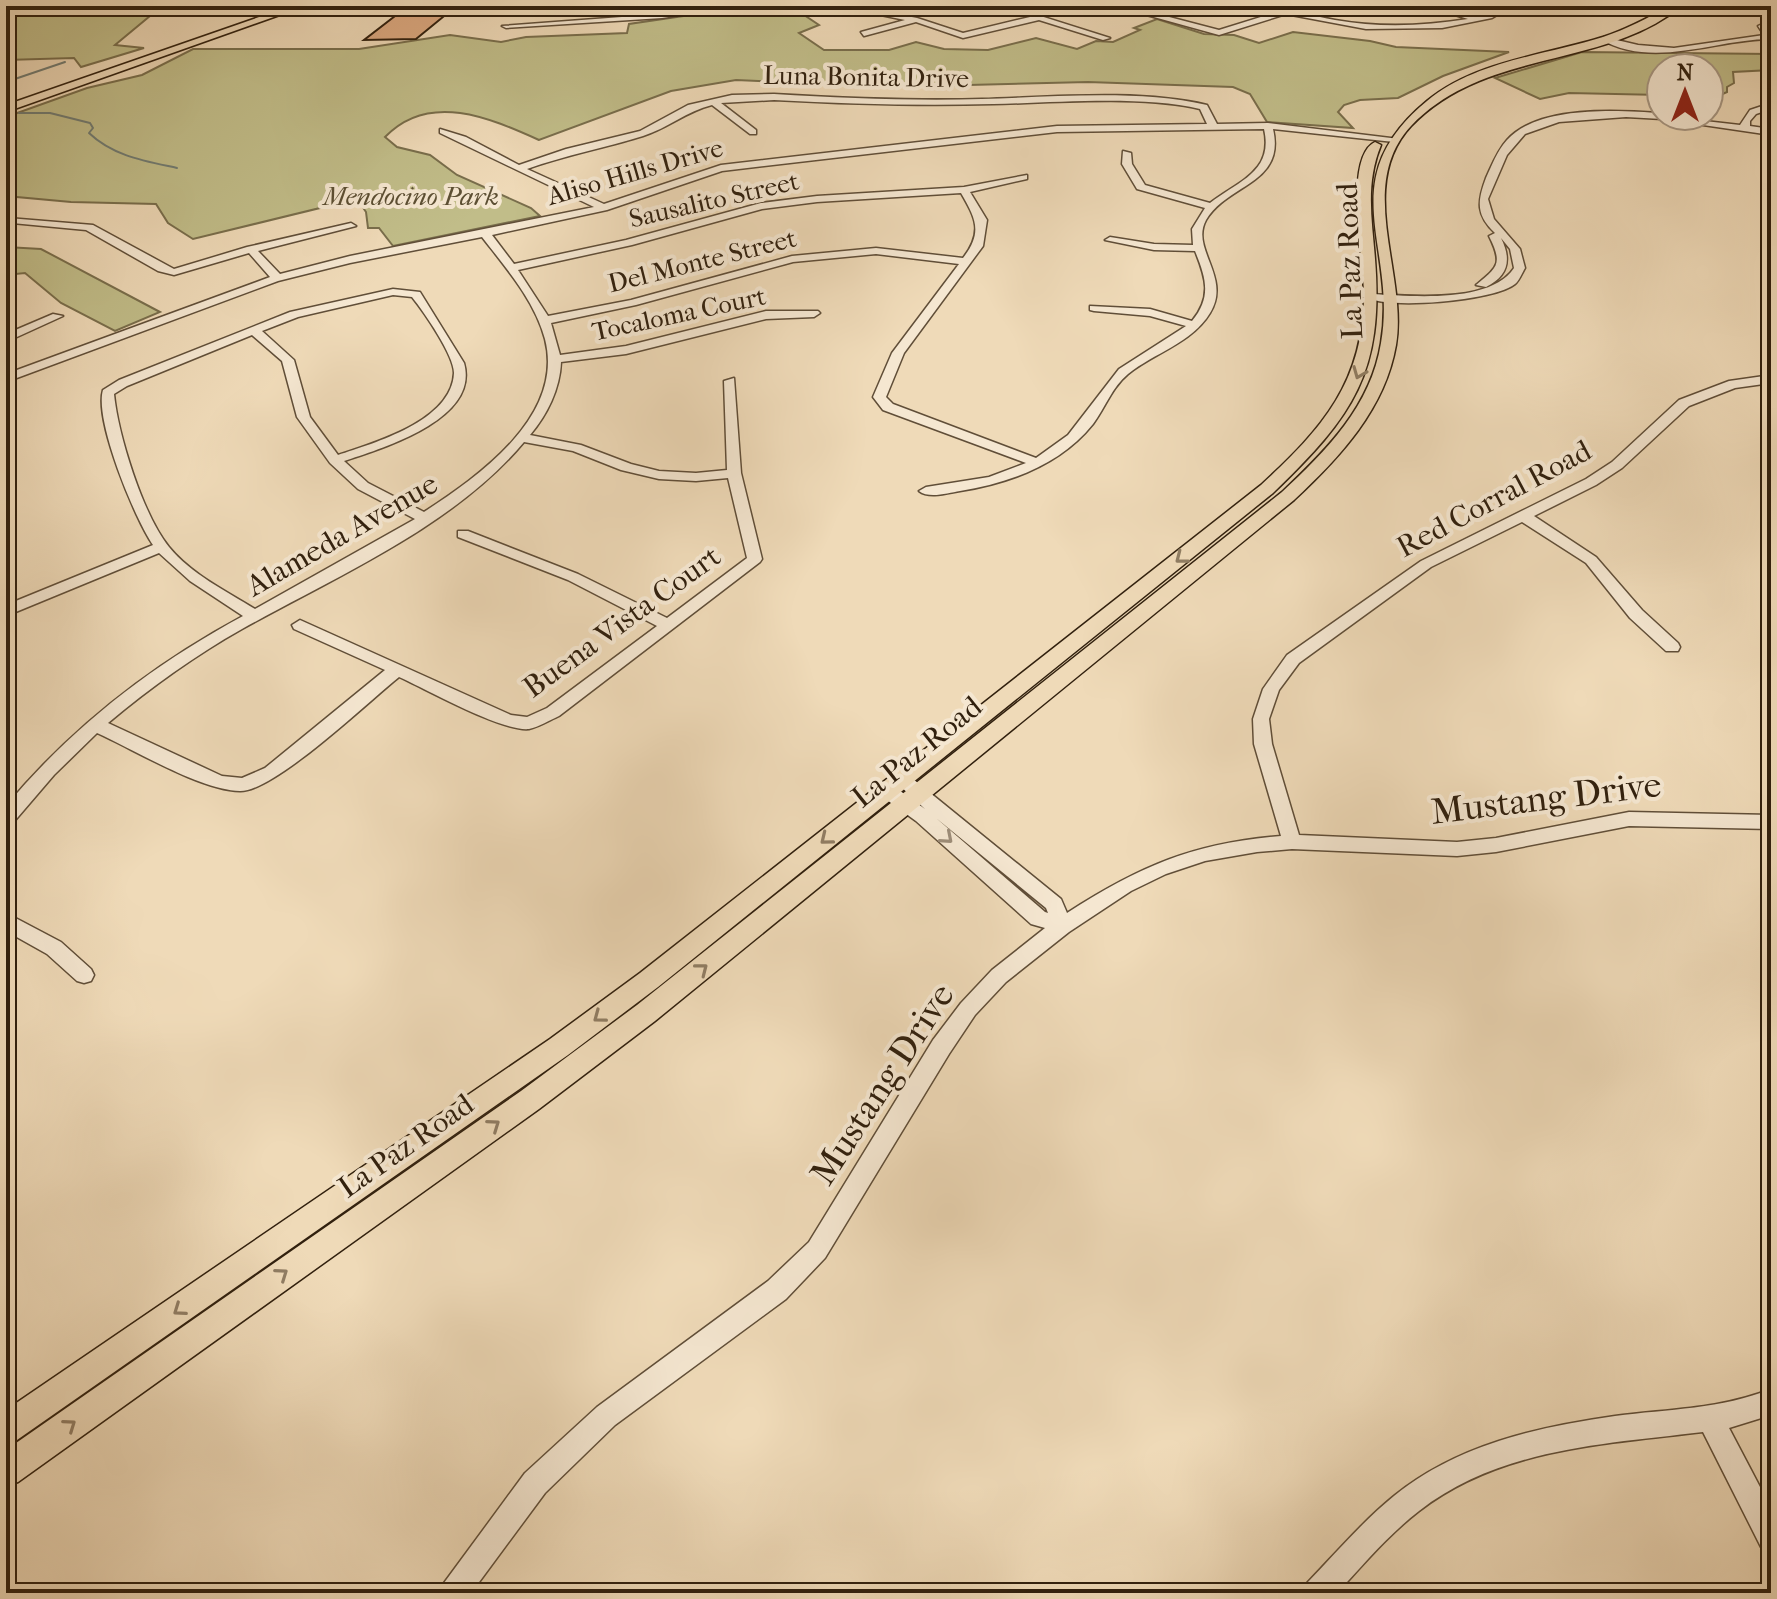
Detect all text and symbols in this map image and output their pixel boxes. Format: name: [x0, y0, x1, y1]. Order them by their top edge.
north arrow: [1645, 52, 1725, 132]
street label: Luna Bonita Drive: [763, 60, 969, 94]
text: N: [1677, 60, 1694, 86]
street label: Aliso Hills Drive: [543, 132, 727, 212]
street label: Sausalito Street: [626, 165, 803, 235]
park label: Mendocino Park: [321, 181, 499, 212]
street label: La Paz Road: [1330, 181, 1370, 340]
street label: Del Monte Street: [605, 222, 800, 299]
street label: Tocaloma Court: [589, 280, 769, 348]
one-way arrow: [1352, 365, 1369, 379]
street label: Red Corral Road: [1391, 433, 1598, 565]
street label: Alameda Avenue: [239, 466, 444, 604]
street label: Buena Vista Court: [517, 539, 728, 705]
one-way arrow: [1175, 548, 1190, 562]
street label: La Paz Road: [845, 689, 989, 815]
street label: Mustang Drive: [1429, 763, 1663, 833]
one-way arrow: [938, 828, 953, 843]
one-way arrow: [820, 829, 835, 844]
one-way arrow: [694, 964, 708, 978]
street label: Mustang Drive: [801, 975, 963, 1193]
one-way arrow: [593, 1007, 608, 1022]
street label: La Paz Road: [332, 1086, 481, 1205]
one-way arrow: [486, 1120, 500, 1135]
one-way arrow: [273, 1270, 287, 1284]
one-way arrow: [174, 1300, 188, 1315]
one-way arrow: [61, 1420, 75, 1435]

